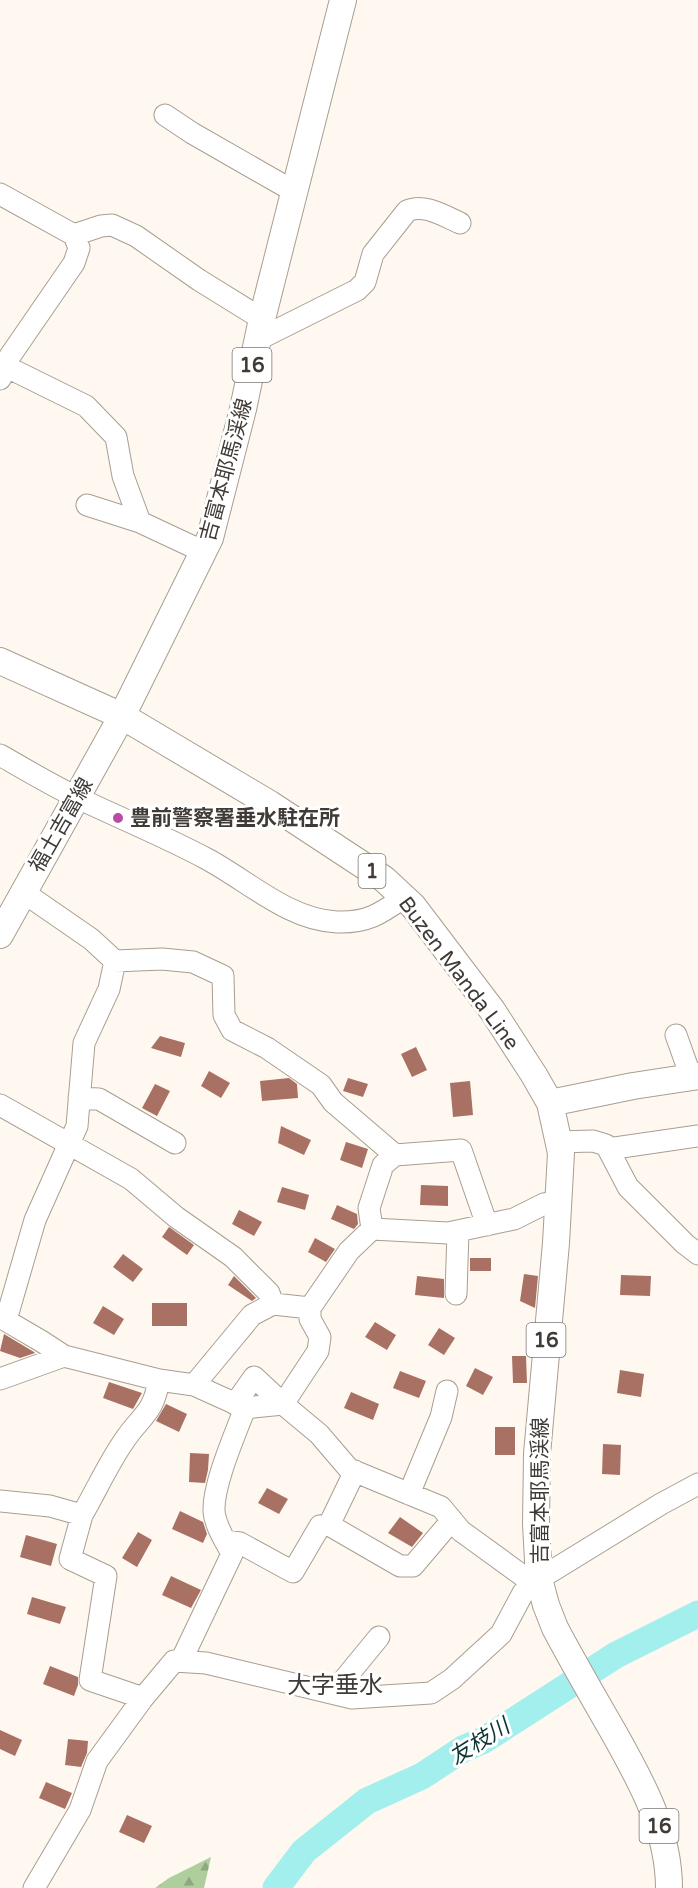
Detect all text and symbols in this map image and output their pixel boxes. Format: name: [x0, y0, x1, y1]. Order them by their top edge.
road number: 16: [232, 348, 272, 382]
street label: 吉富本耶馬渓線: [195, 396, 258, 544]
street label: 福土吉富線: [24, 774, 99, 877]
place label: 豊前警察署垂水駐在所: [130, 806, 340, 831]
marker: 豊前警察署垂水駐在所: [111, 811, 125, 825]
road number: 1: [358, 854, 386, 888]
street label: Buzen Manda Line: [393, 892, 524, 1055]
road number: 16: [526, 1323, 566, 1357]
street label: 吉富本耶馬渓線: [528, 1418, 553, 1565]
district label: 大字垂水: [287, 1671, 383, 1700]
water label: 友枝川: [445, 1712, 516, 1770]
road number: 16: [640, 1809, 678, 1843]

